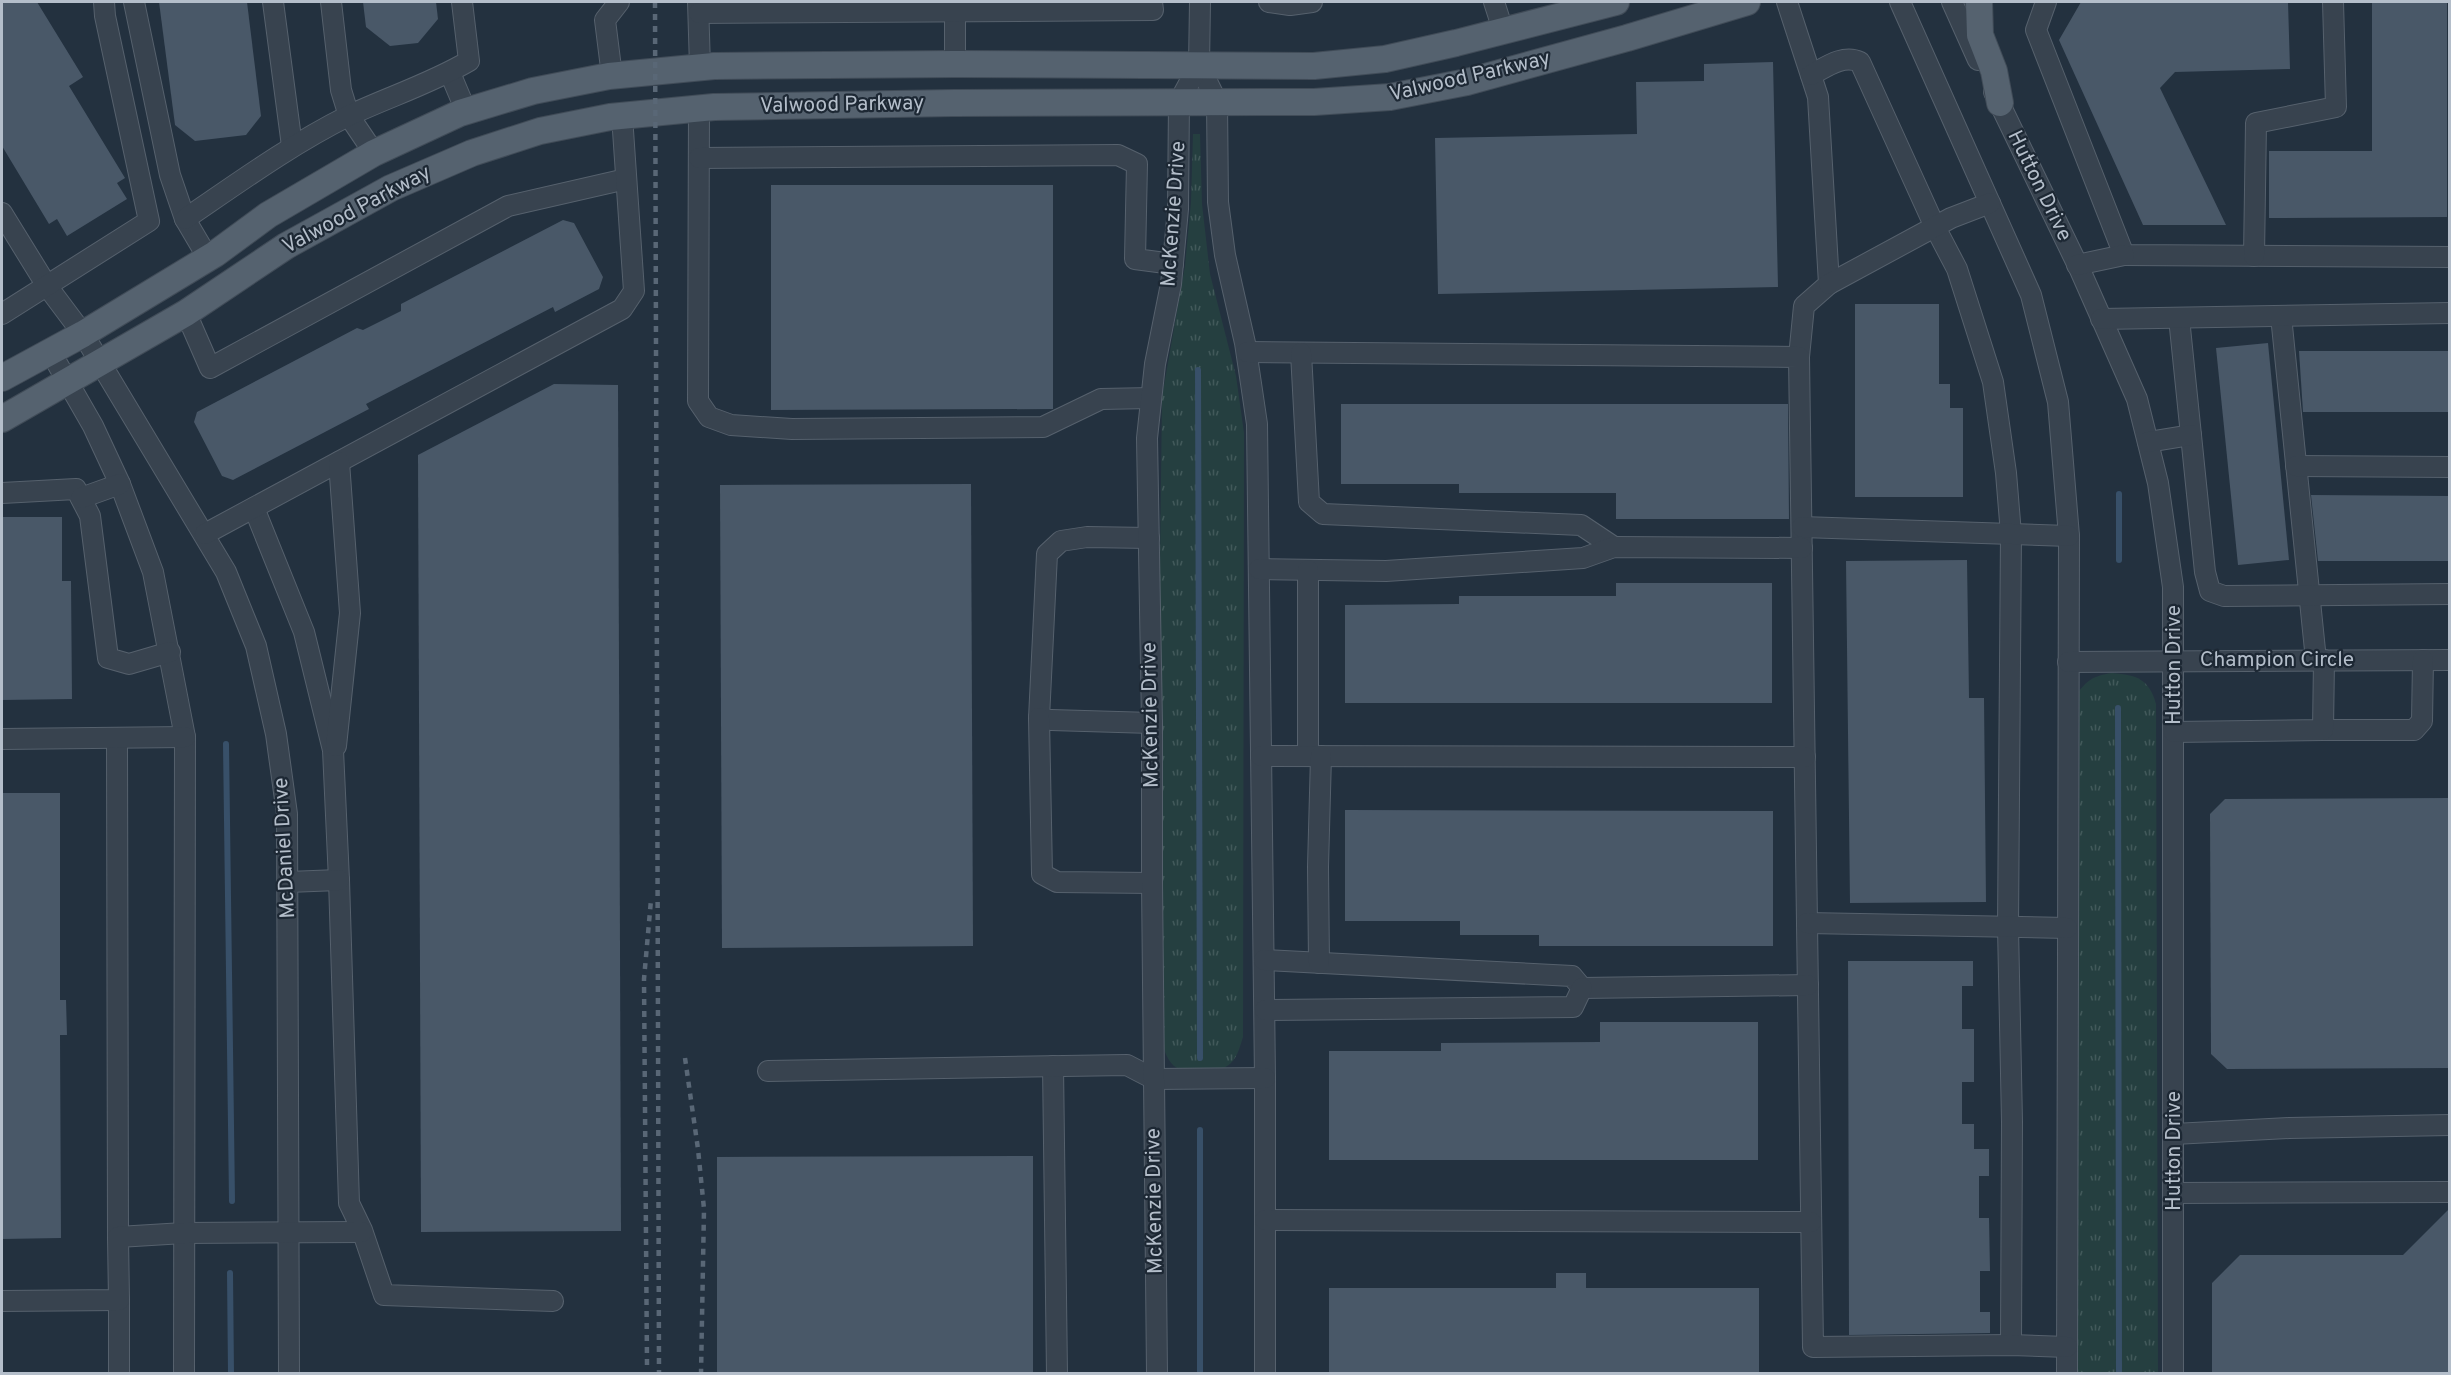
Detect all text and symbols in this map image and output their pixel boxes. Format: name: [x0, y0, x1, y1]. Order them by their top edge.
street label: Valwood Parkway: [1387, 45, 1553, 109]
street label: Valwood Parkway: [760, 90, 924, 120]
street label: Hutton Drive: [2001, 126, 2077, 246]
street label: McKenzie Drive: [1155, 140, 1193, 288]
street label: Valwood Parkway: [278, 159, 436, 261]
street label: Hutton Drive: [2161, 605, 2188, 725]
street label: McKenzie Drive: [1136, 642, 1166, 788]
street label: Champion Circle: [2200, 647, 2354, 674]
street label: McDaniel Drive: [268, 777, 302, 919]
street label: Hutton Drive: [2161, 1091, 2188, 1211]
street label: McKenzie Drive: [1140, 1128, 1170, 1274]

